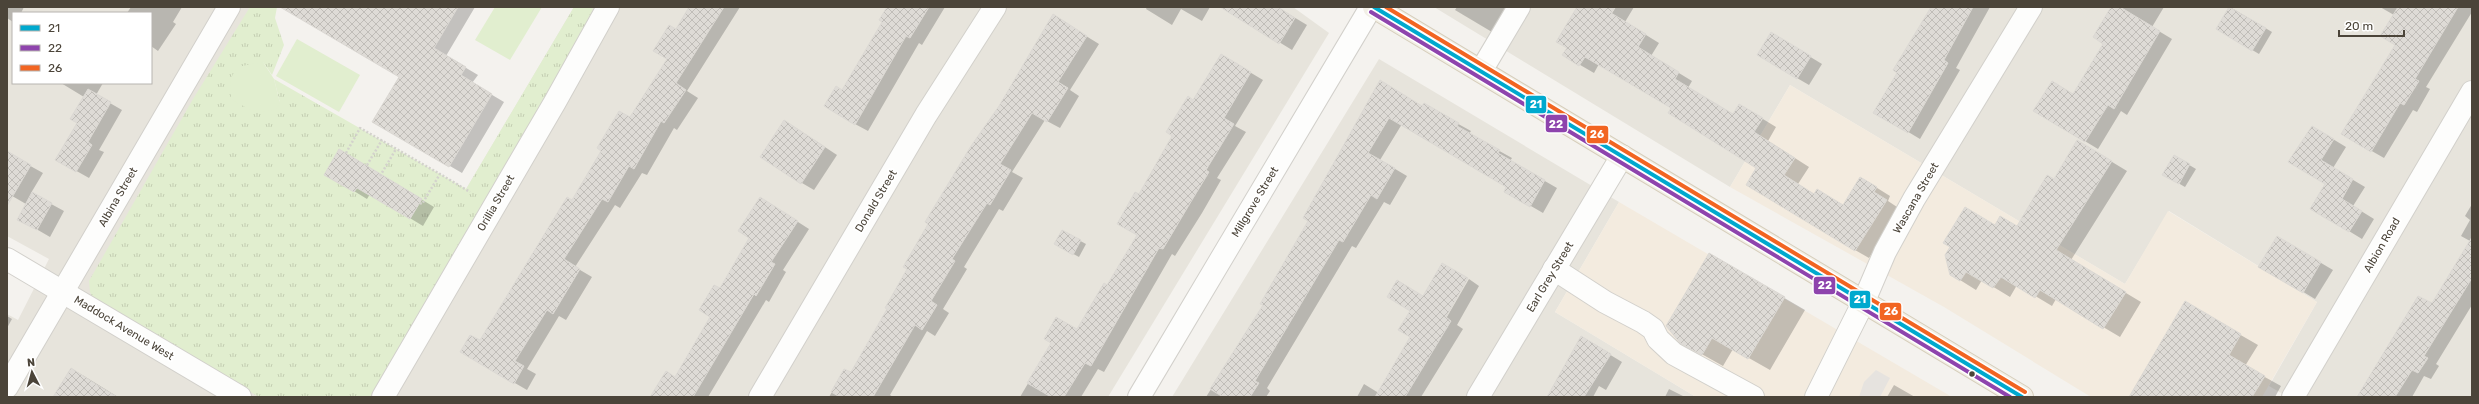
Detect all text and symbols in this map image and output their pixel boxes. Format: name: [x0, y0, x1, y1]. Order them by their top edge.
legend: [12, 12, 152, 84]
scale bar: [2339, 12, 2404, 38]
text: 20 m: [2345, 19, 2373, 33]
text: 21: [48, 21, 60, 35]
text: 22: [48, 41, 62, 55]
text: 26: [48, 61, 62, 75]
line badge: 21: [1525, 95, 1547, 114]
text: 21: [1530, 98, 1542, 111]
line badge: 22: [1545, 114, 1568, 133]
text: 22: [1549, 118, 1563, 131]
line badge: 26: [1586, 125, 1609, 144]
text: 26: [1590, 128, 1604, 141]
street label: Wascana Street: [1890, 160, 1942, 236]
street label: Albina Street: [96, 164, 141, 229]
street label: Millgrove Street: [1229, 164, 1282, 240]
street label: Donald Street: [852, 167, 900, 235]
street label: Orillia Street: [475, 172, 518, 233]
street label: Albion Road: [2361, 215, 2403, 275]
street label: Earl Grey Street: [1524, 239, 1577, 315]
line badge: 22: [1813, 276, 1836, 295]
text: 22: [1818, 279, 1832, 292]
line badge: 21: [1849, 290, 1871, 309]
street label: Maddock Avenue West: [72, 293, 177, 363]
text: 21: [1854, 293, 1866, 306]
line badge: 26: [1879, 302, 1902, 321]
text: 26: [1884, 305, 1898, 318]
north arrow: [12, 352, 52, 392]
text: N: [26, 356, 36, 369]
unlabelled marker: [1967, 369, 1977, 379]

